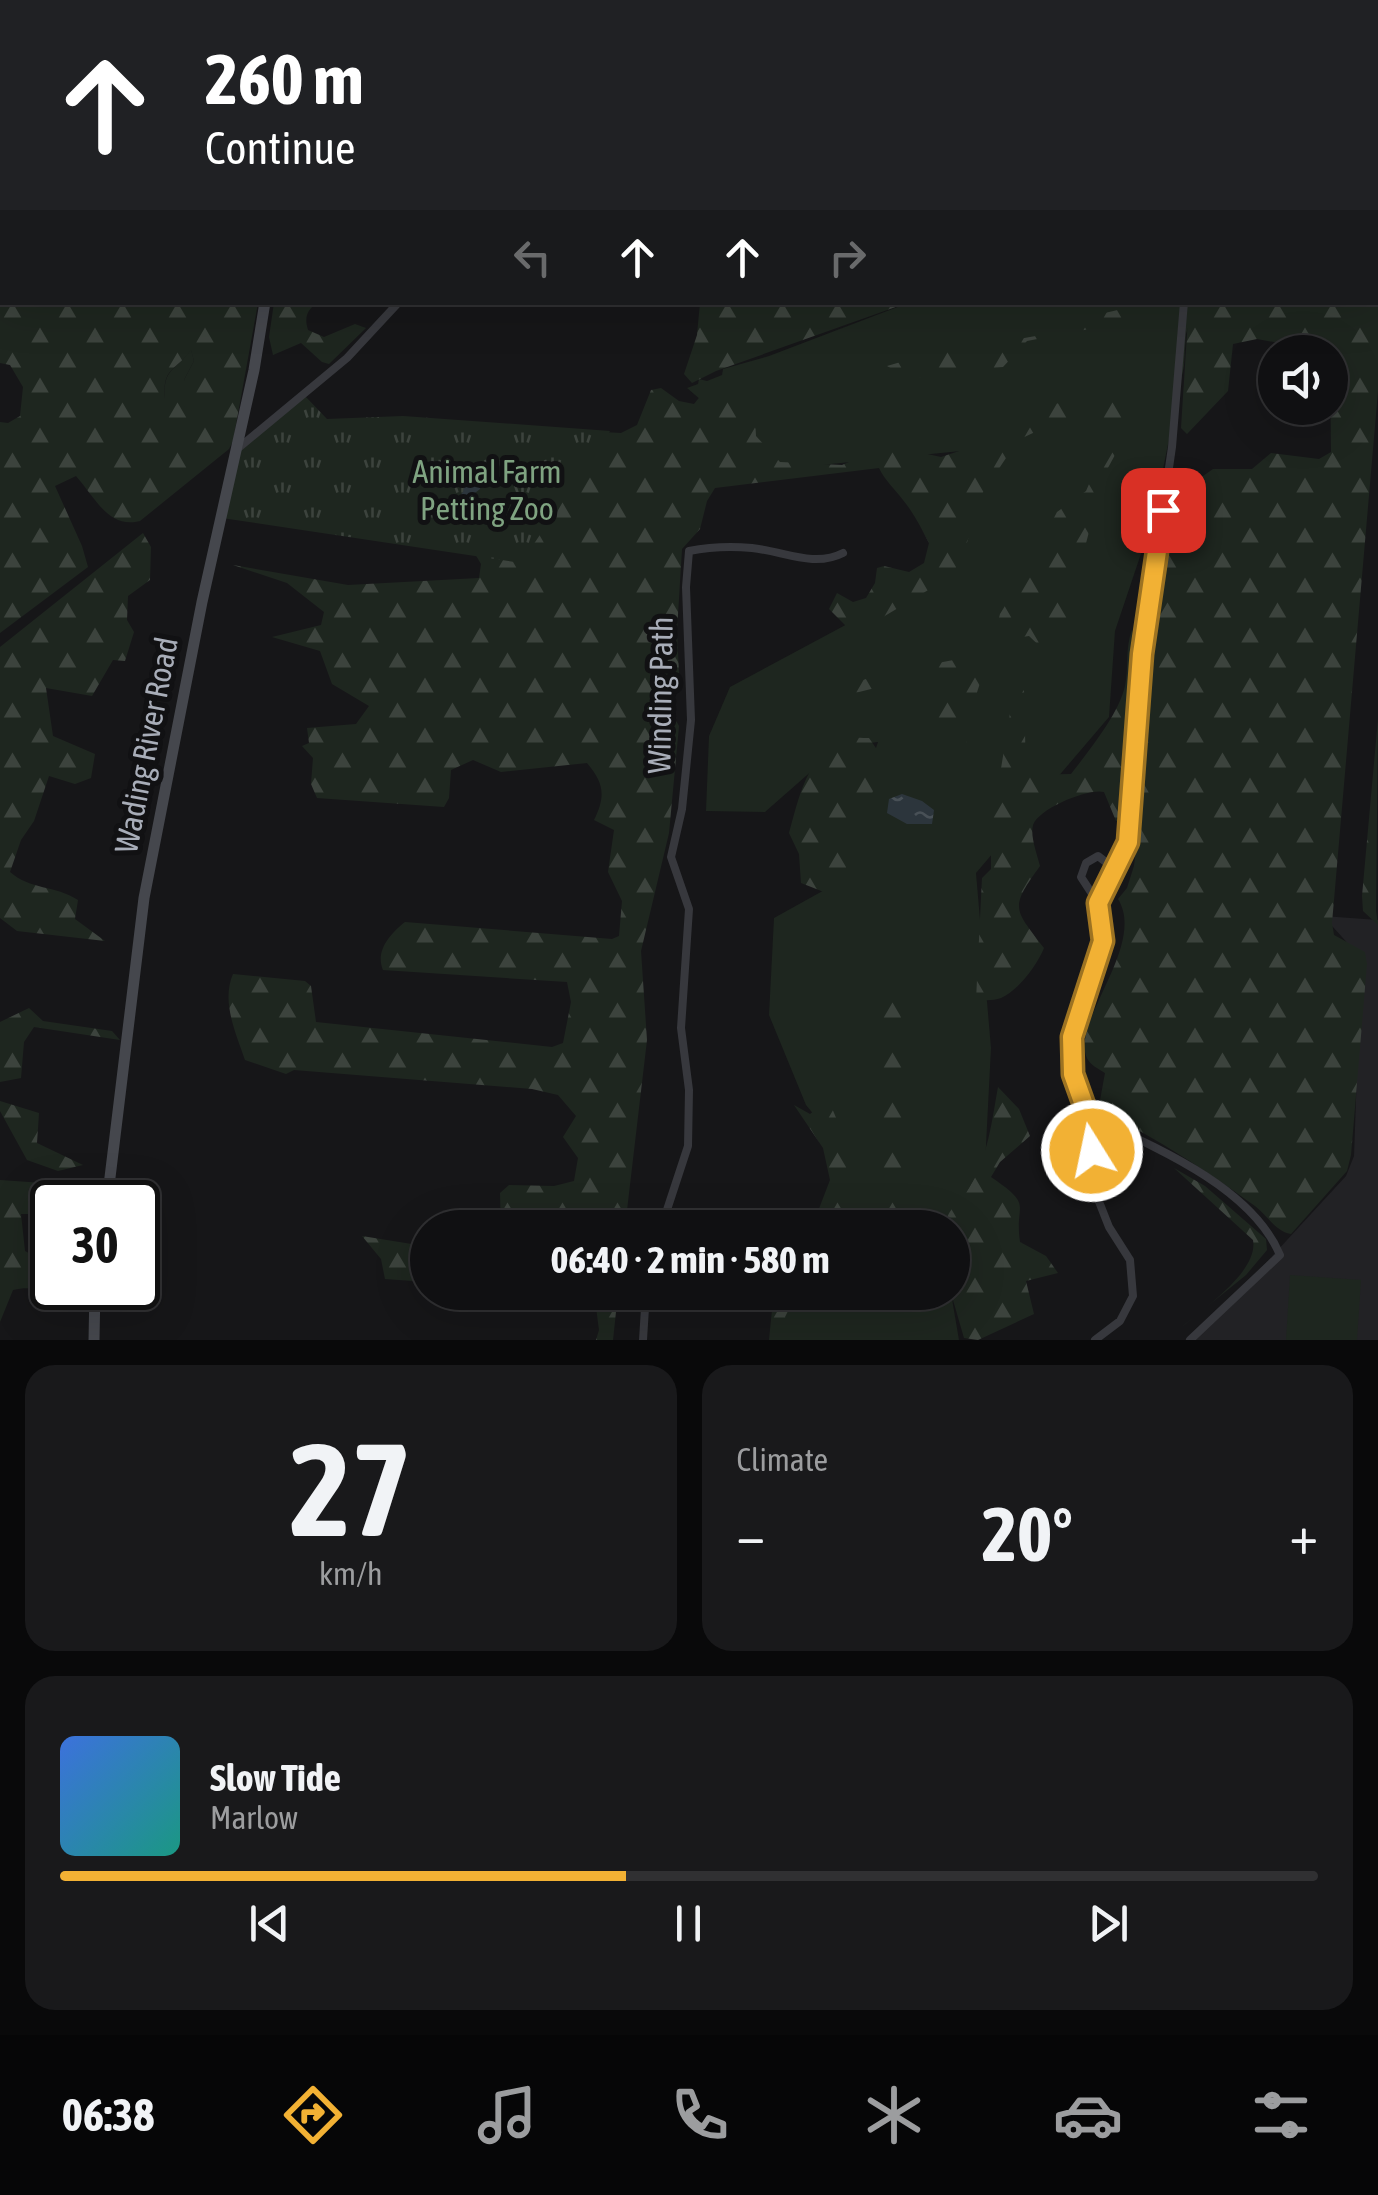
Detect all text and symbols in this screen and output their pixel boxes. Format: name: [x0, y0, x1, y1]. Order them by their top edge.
text: 260 m: [205, 39, 364, 119]
icon: ahead: [40, 40, 170, 170]
text: Continue: [205, 122, 356, 174]
icon: left: [505, 230, 560, 285]
icon: ahead: [610, 230, 665, 285]
icon: ahead: [715, 230, 770, 285]
icon: right: [820, 230, 875, 285]
map controls: [1258, 335, 1348, 425]
button: sound: [1258, 335, 1348, 425]
park label: Animal Farm Petting Zoo: [413, 453, 561, 527]
pin: [1121, 468, 1206, 553]
icon: arrive: [1136, 483, 1191, 538]
street label: Winding Path: [640, 616, 680, 774]
street label: Wading River Road: [107, 634, 185, 856]
position arrow: [1040, 1099, 1144, 1203]
speed limit sign: 30: [30, 1180, 160, 1310]
text: 06:40 · 2 min · 580 m: [550, 1238, 830, 1281]
text: 27: [290, 1415, 412, 1564]
text: Climate: [737, 1441, 828, 1478]
text: 20°: [982, 1491, 1073, 1577]
text: −: [737, 1503, 765, 1566]
text: +: [1289, 1503, 1318, 1566]
text: km/h: [319, 1555, 382, 1592]
text: Slow Tide: [210, 1756, 341, 1799]
text: Marlow: [210, 1799, 298, 1836]
icon: previous: [242, 1896, 297, 1951]
icon: pause: [661, 1896, 716, 1951]
icon: next: [1081, 1896, 1136, 1951]
icon: directions: [278, 2080, 348, 2150]
icon: music: [472, 2080, 542, 2150]
icon: phone: [665, 2080, 735, 2150]
icon: climate: [859, 2080, 929, 2150]
icon: car: [1053, 2080, 1123, 2150]
icon: filters: [1246, 2080, 1316, 2150]
text: 06:38: [62, 2089, 154, 2141]

